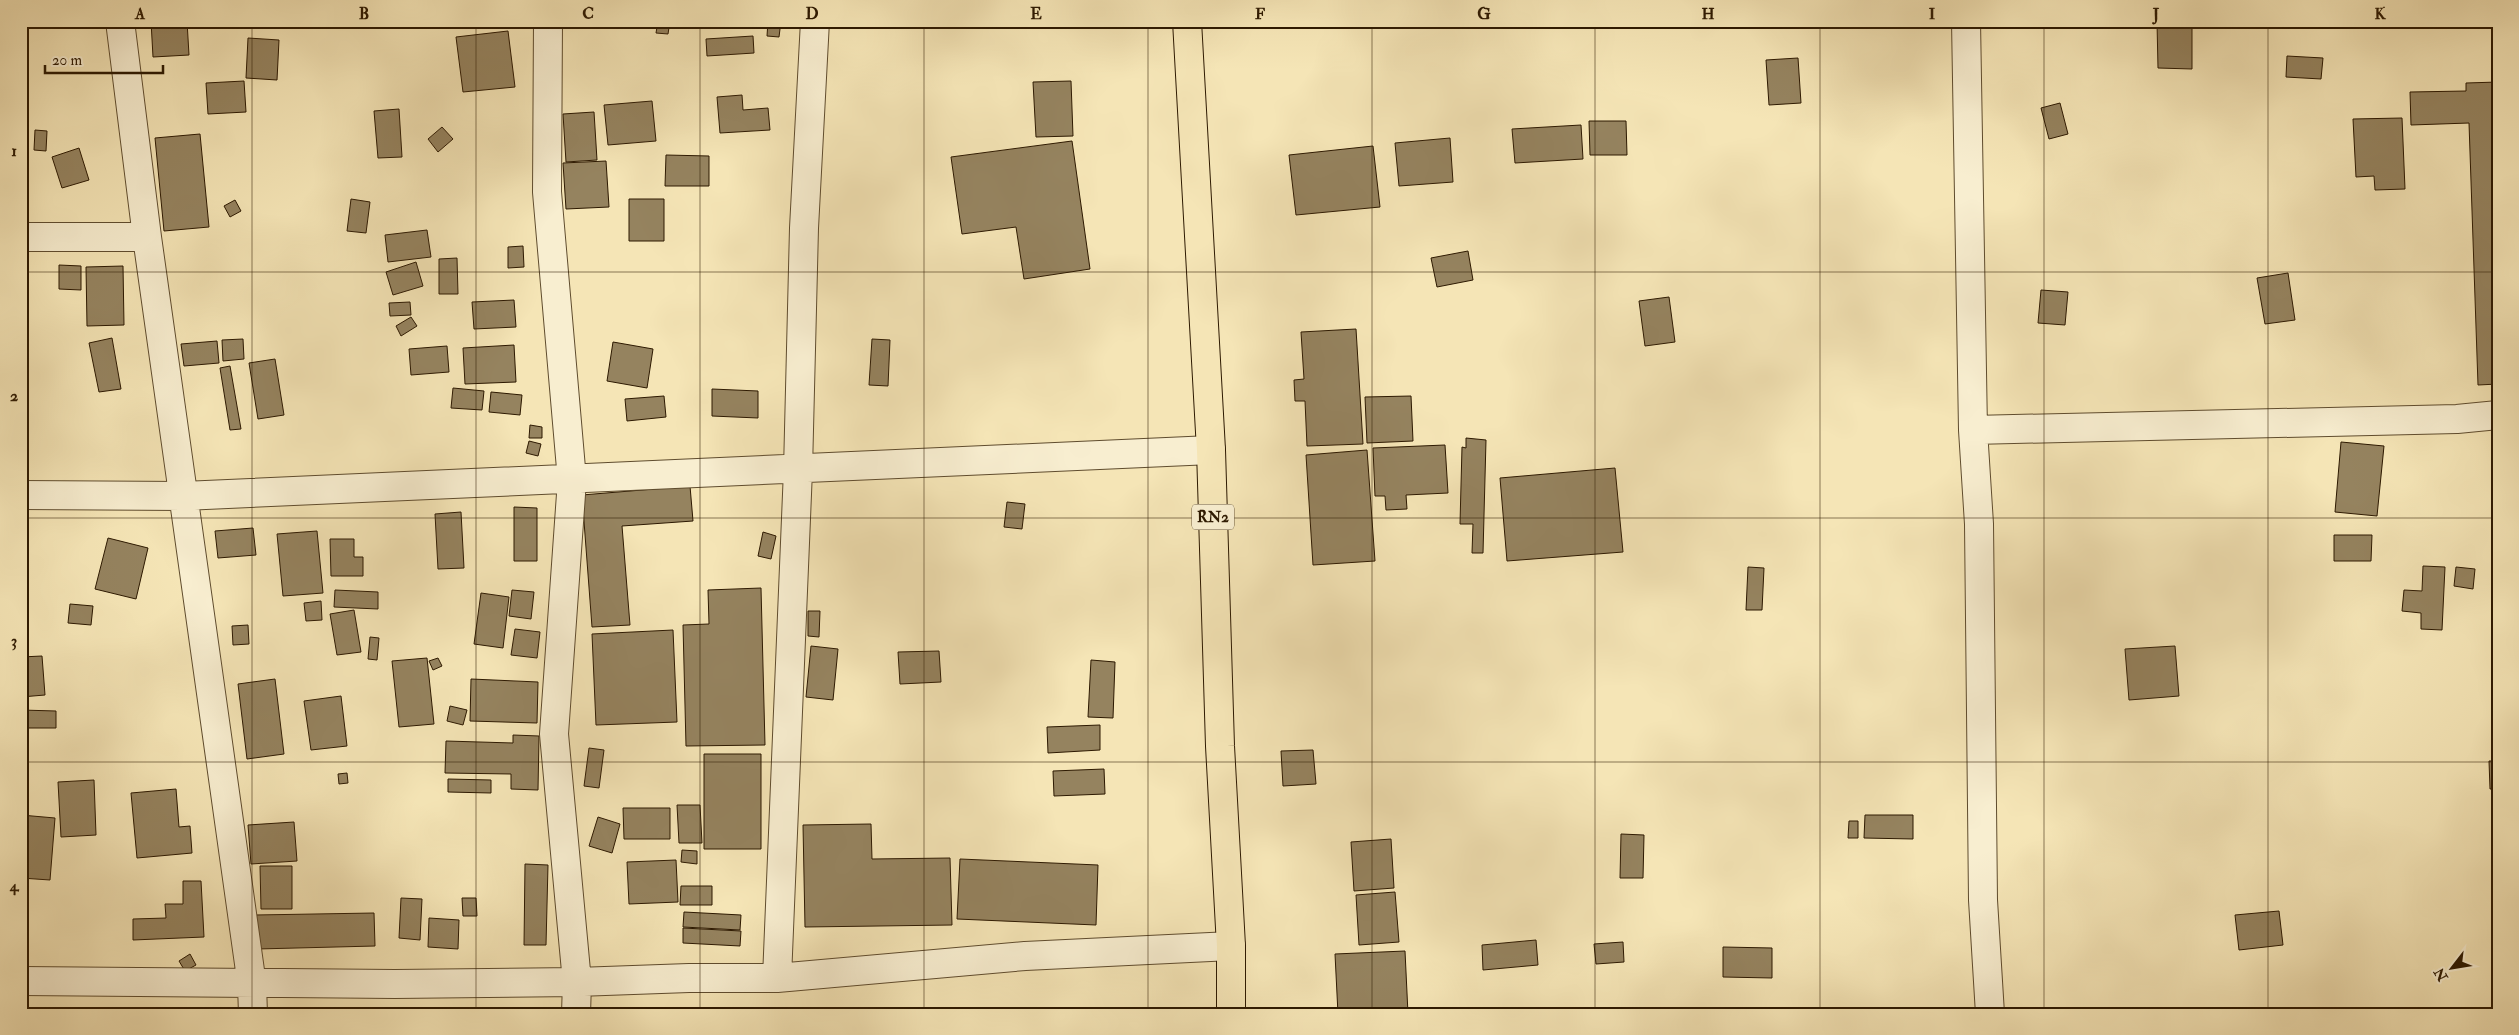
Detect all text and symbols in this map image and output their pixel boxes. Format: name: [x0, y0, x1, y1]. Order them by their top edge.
text: A: [134, 4, 146, 24]
text: B: [359, 4, 369, 24]
text: C: [582, 4, 594, 24]
text: D: [805, 4, 819, 24]
text: E: [1030, 4, 1042, 24]
text: F: [1255, 4, 1265, 24]
text: G: [1477, 4, 1491, 24]
text: H: [1701, 4, 1715, 24]
text: I: [1929, 4, 1936, 24]
text: J: [2152, 4, 2160, 25]
text: K: [2374, 4, 2386, 24]
scale bar: [45, 42, 162, 74]
text: 20 m: [52, 51, 82, 70]
text: 1: [11, 141, 17, 161]
text: 2: [10, 386, 18, 406]
road number: RN2: [1192, 504, 1234, 530]
text: 3: [11, 631, 17, 651]
text: 4: [9, 876, 20, 896]
north arrow: [2426, 942, 2476, 992]
text: N: [2431, 964, 2452, 985]

